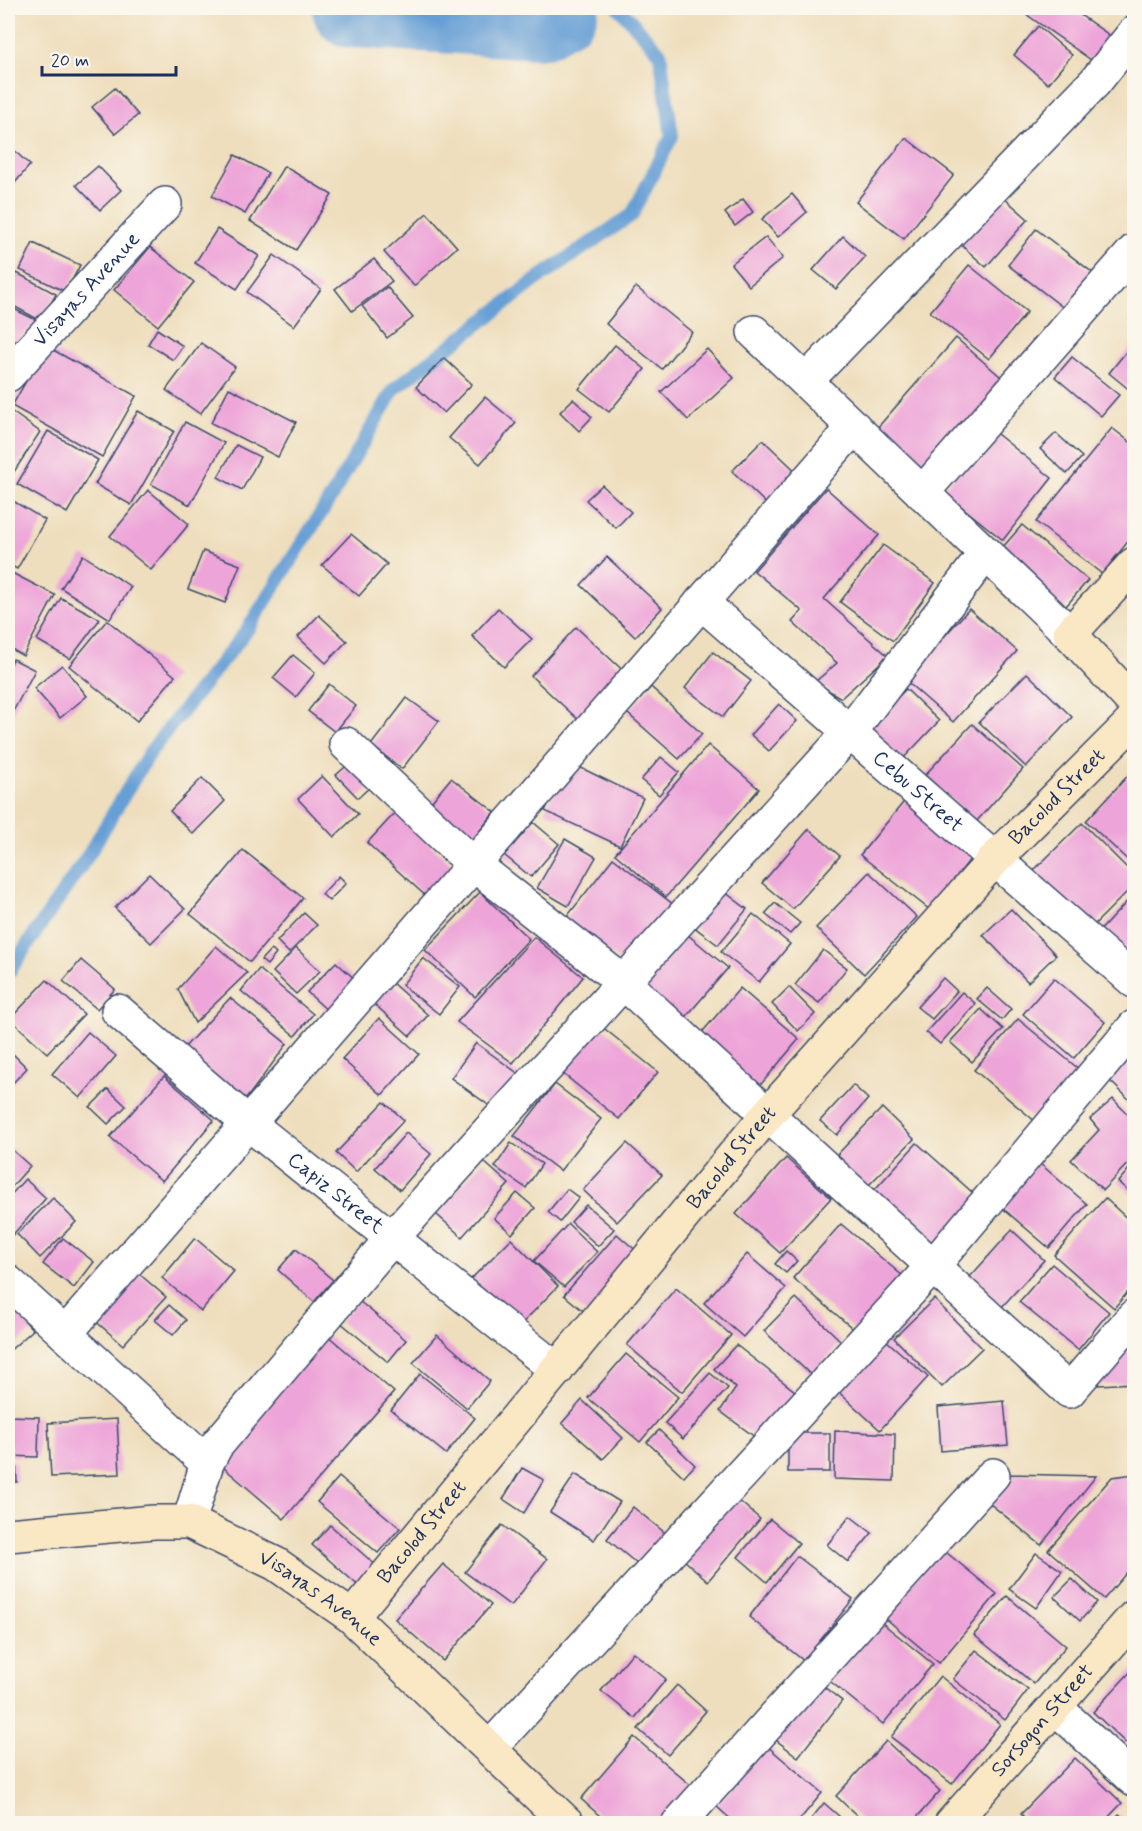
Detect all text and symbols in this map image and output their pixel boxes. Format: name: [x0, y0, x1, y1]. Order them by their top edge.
scale bar: [42, 39, 176, 77]
text: 20 m: [51, 49, 89, 73]
street label: Visayas Avenue: [26, 226, 147, 353]
street label: Bacolod Street: [1003, 742, 1112, 851]
street label: Cebu Street: [866, 744, 969, 839]
street label: Bacolod Street: [681, 1100, 783, 1215]
street label: Capiz Street: [282, 1146, 390, 1241]
street label: Bacolod Street: [371, 1474, 473, 1590]
street label: Visayas Avenue: [254, 1544, 388, 1653]
street label: Sorsogon Street: [985, 1658, 1100, 1783]

